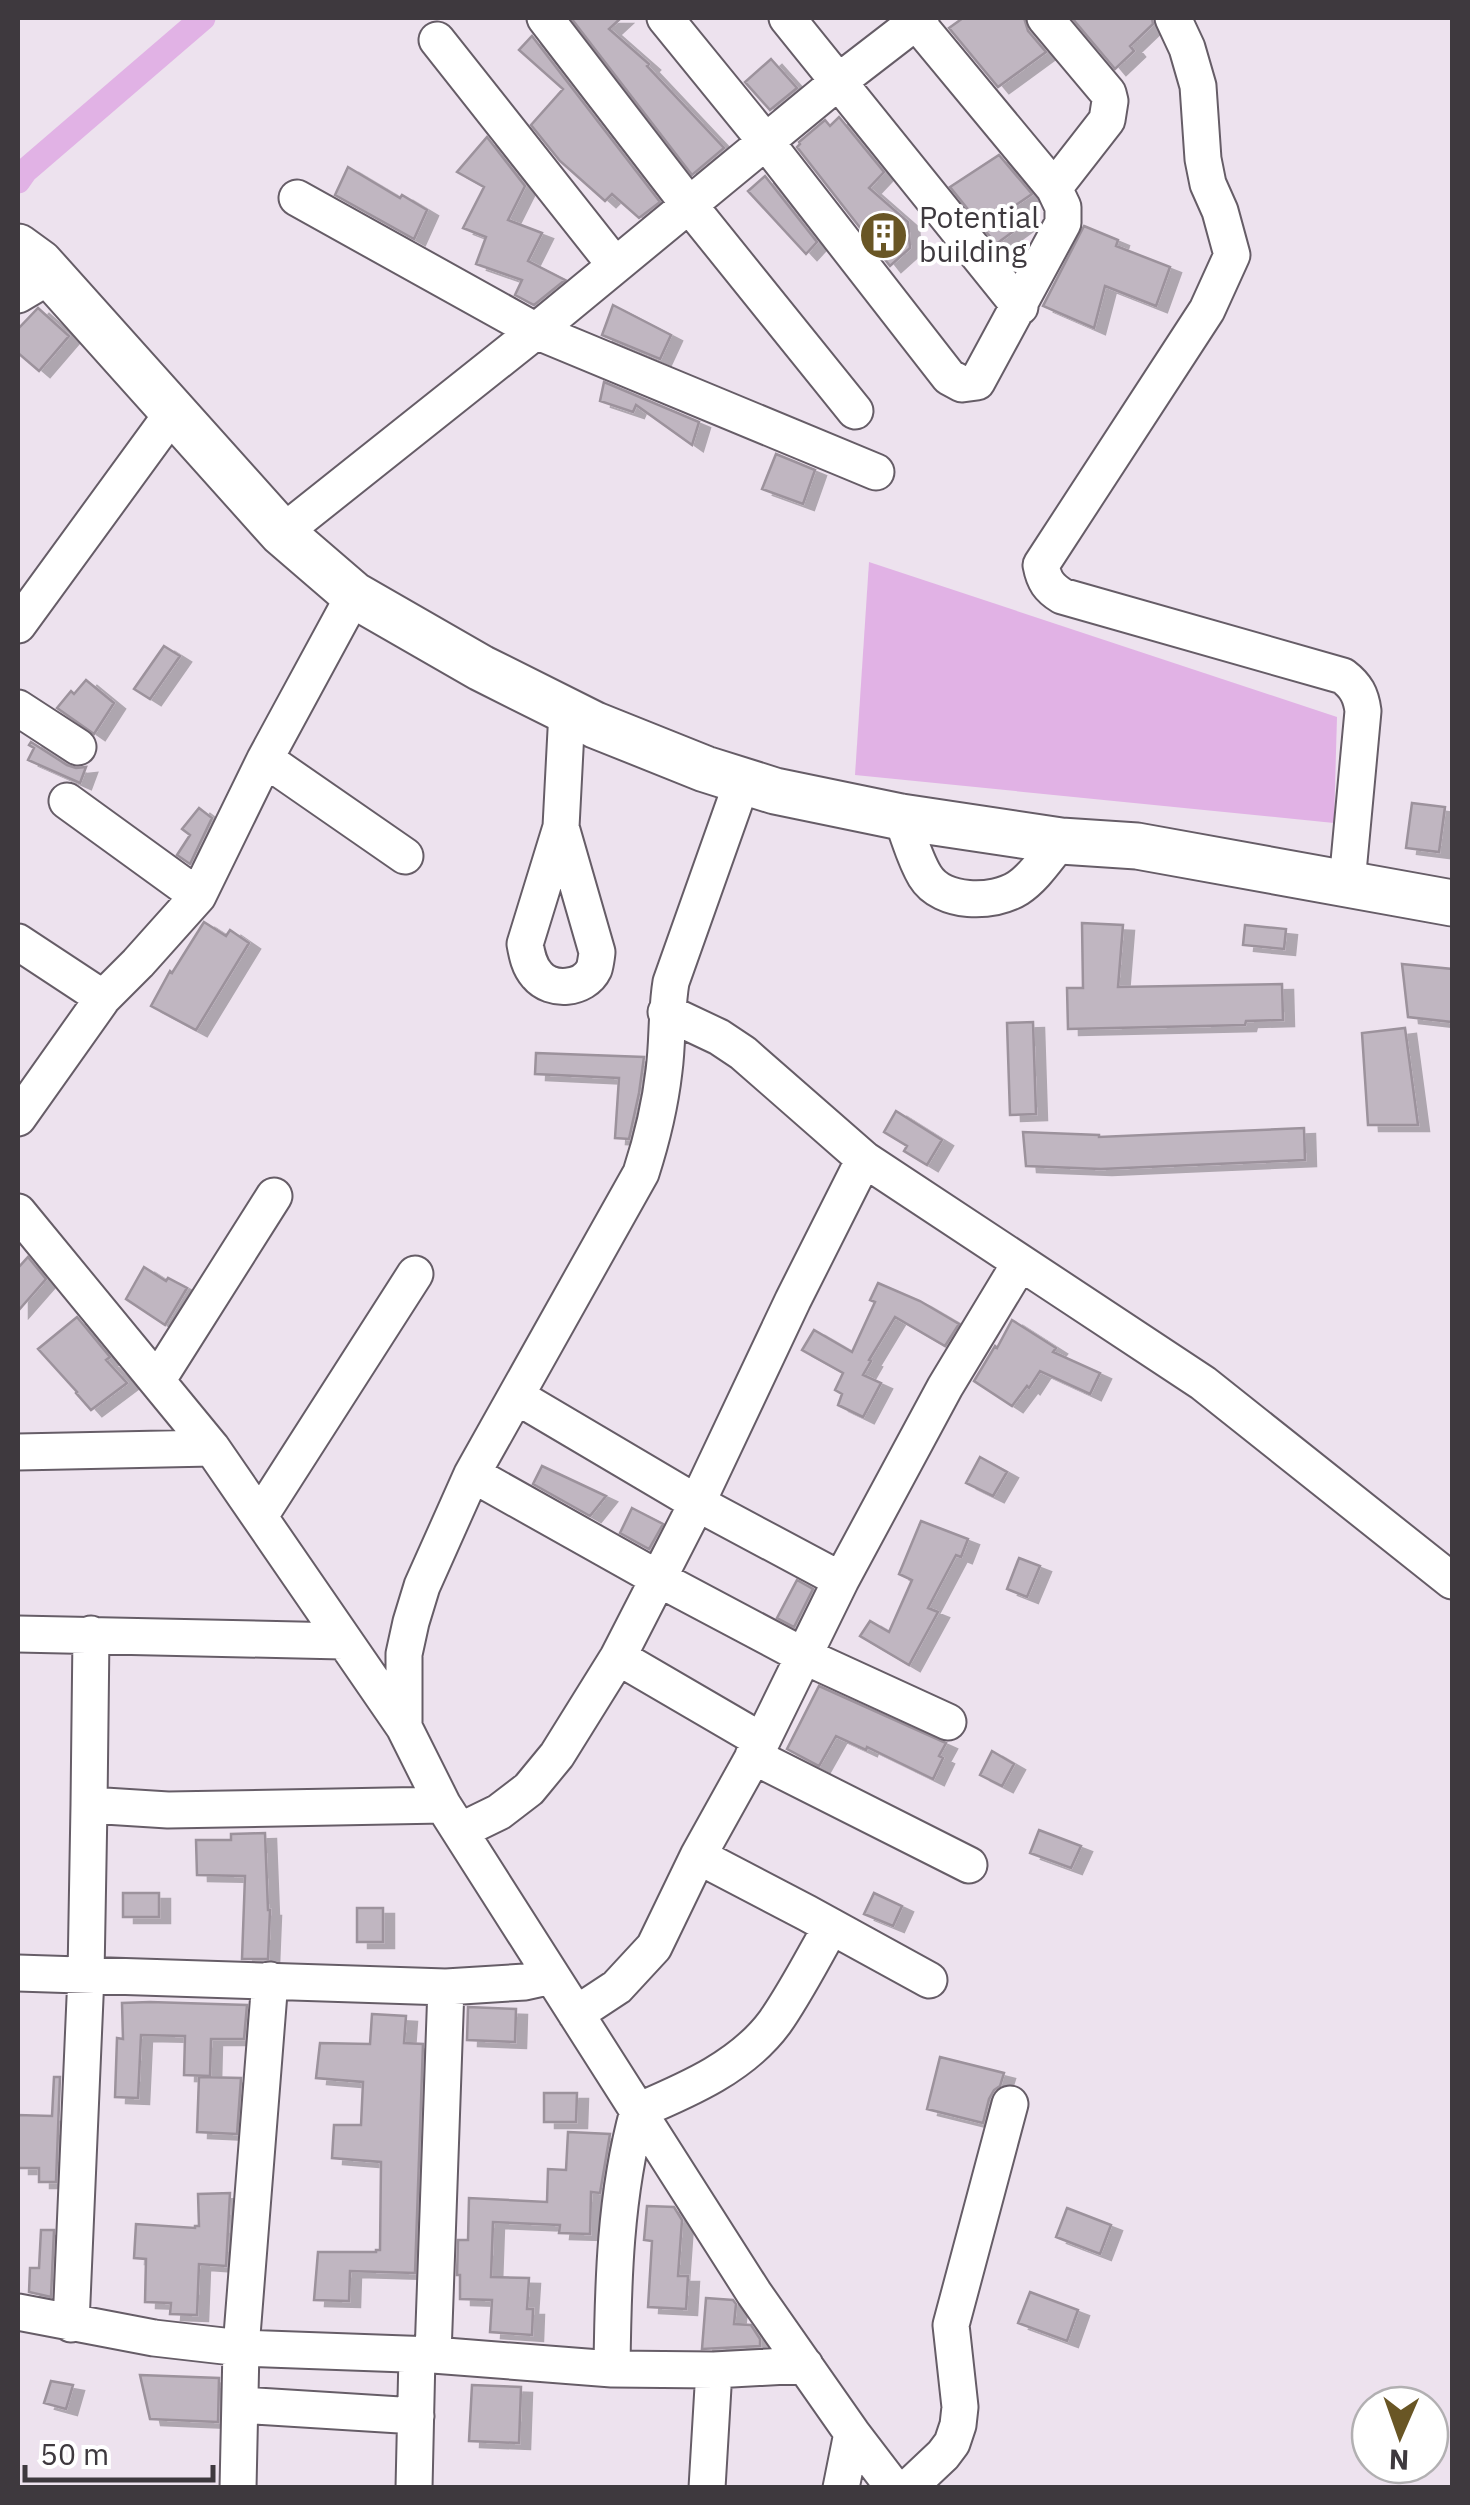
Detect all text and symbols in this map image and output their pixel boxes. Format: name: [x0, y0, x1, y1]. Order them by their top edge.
place label: Potential building: [919, 197, 1040, 270]
building icon: Potential building: [858, 209, 910, 261]
north arrow: [1350, 2385, 1450, 2485]
scale bar: [25, 2420, 212, 2482]
text: 50 m: [40, 2434, 109, 2473]
text: N: [1388, 2442, 1410, 2479]

